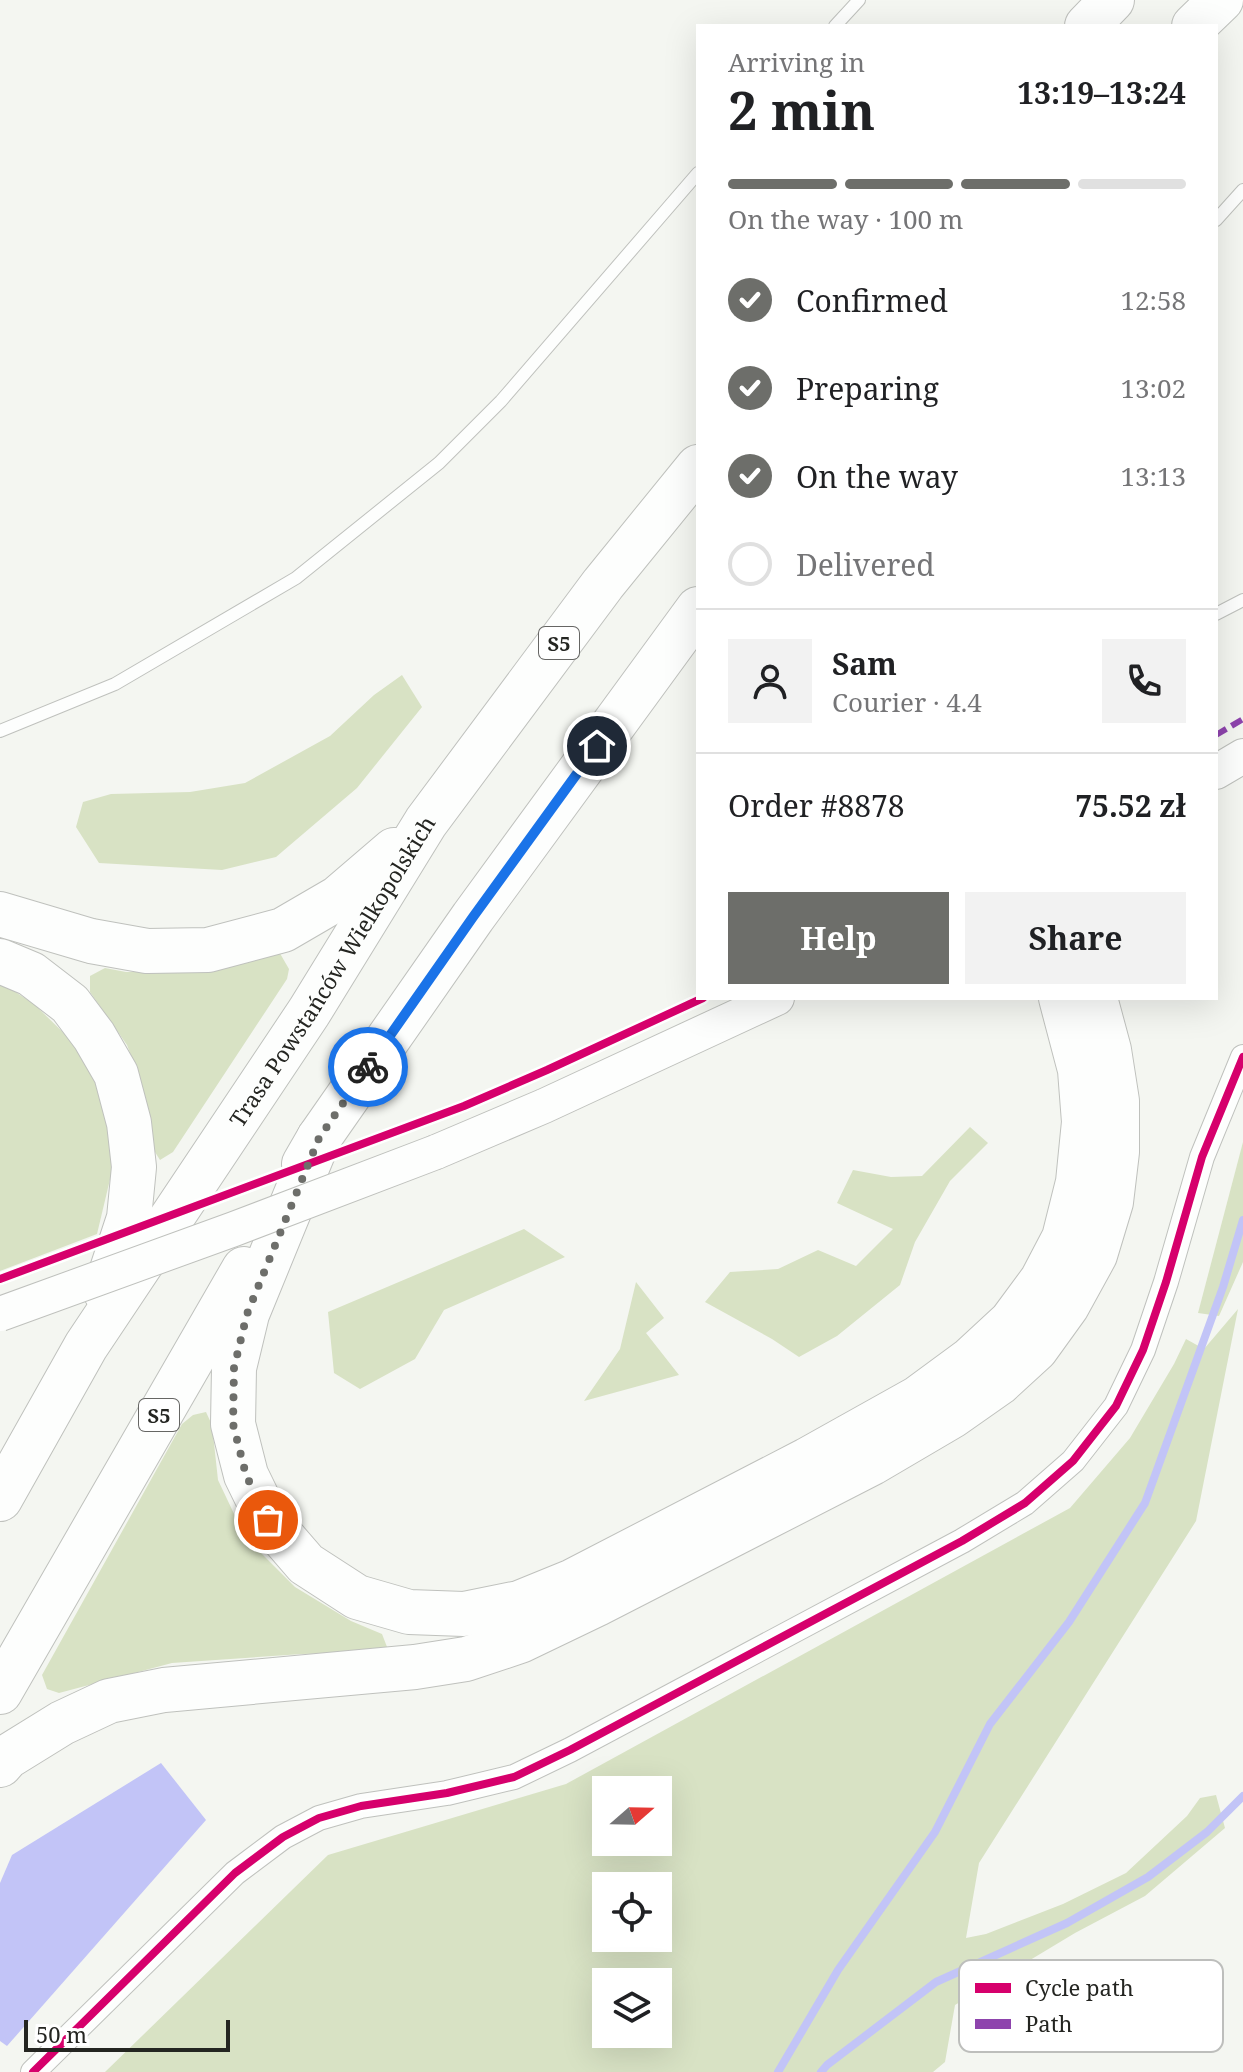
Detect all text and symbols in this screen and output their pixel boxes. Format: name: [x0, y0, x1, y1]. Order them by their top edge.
text: Arriving in: [728, 44, 865, 80]
text: 13:19–13:24: [1017, 72, 1186, 113]
text: 2 min: [728, 74, 875, 145]
text: On the way · 100 m: [728, 201, 963, 237]
icon: check: [728, 278, 772, 322]
text: Confirmed: [796, 280, 948, 321]
text: 12:58: [1120, 282, 1186, 318]
icon: check: [728, 366, 772, 410]
text: Preparing: [796, 368, 939, 409]
text: 13:02: [1120, 370, 1186, 406]
icon: check: [728, 454, 772, 498]
text: On the way: [796, 456, 958, 497]
text: 13:13: [1120, 458, 1186, 494]
text: Delivered: [796, 544, 935, 585]
road number: S5: [539, 627, 579, 659]
button: person: [728, 639, 812, 723]
button: phone: [1102, 639, 1186, 723]
text: Sam: [832, 643, 897, 684]
text: Courier · 4.4: [832, 684, 982, 720]
pin: [563, 712, 631, 780]
icon: home: [575, 724, 619, 768]
text: Order #8878: [728, 785, 905, 826]
text: 75.52 zł: [1075, 785, 1186, 826]
street label: Trasa Powstańców Wielkopolskich: [222, 810, 442, 1132]
button: Help: [728, 892, 949, 984]
button: Share: [965, 892, 1186, 984]
courier: [328, 1027, 408, 1107]
icon: bike: [346, 1045, 390, 1089]
road number: S5: [139, 1399, 179, 1431]
pin: [234, 1486, 302, 1554]
icon: bag: [246, 1498, 290, 1542]
north arrow: [592, 1776, 672, 1856]
map controls: [592, 1776, 672, 2048]
button: locate: [592, 1872, 672, 1952]
legend: [959, 1960, 1223, 2052]
button: layers: [592, 1968, 672, 2048]
text: Cycle path: [1025, 1972, 1134, 2002]
text: Path: [1025, 2008, 1072, 2038]
scale bar: [24, 2016, 230, 2052]
text: 50 m: [36, 2019, 87, 2049]

